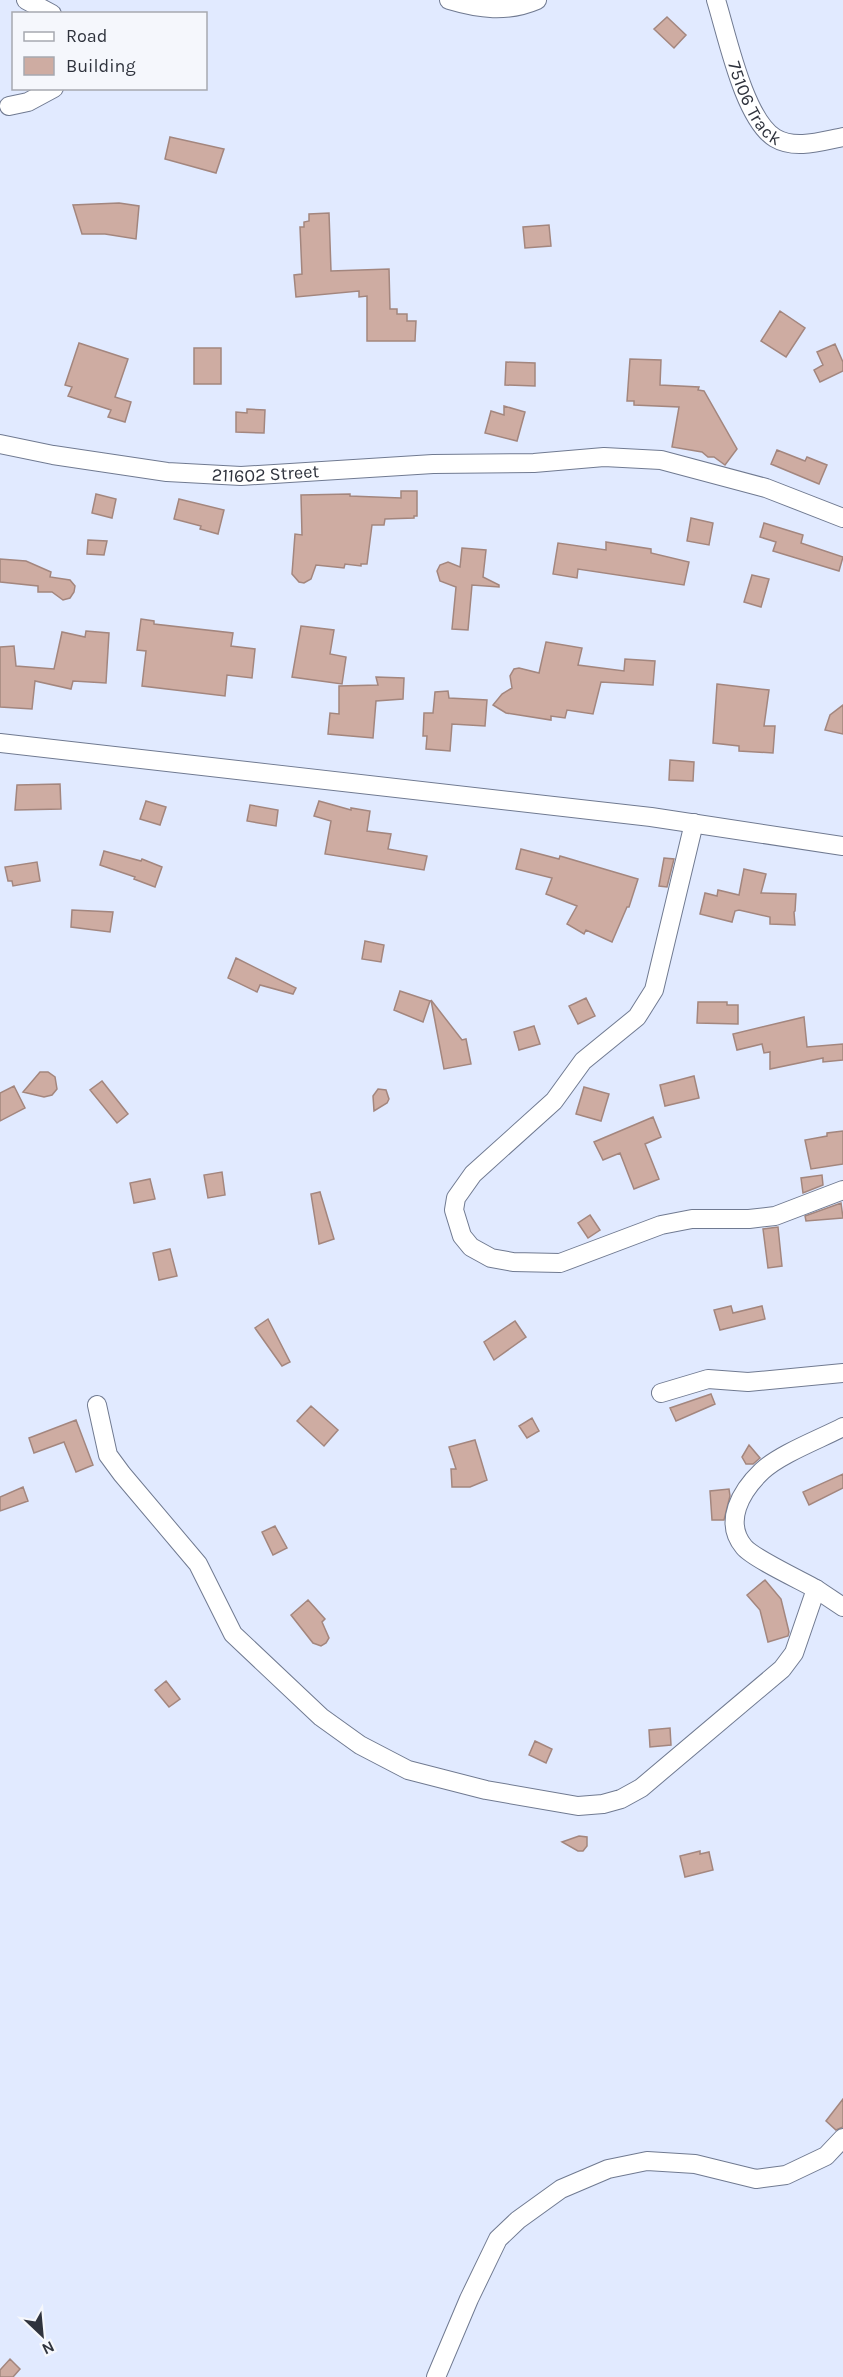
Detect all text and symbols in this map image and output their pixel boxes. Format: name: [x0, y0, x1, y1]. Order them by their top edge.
legend: [12, 12, 207, 90]
text: Road: [66, 25, 107, 47]
text: Building: [66, 55, 136, 77]
street label: 75106 Track: [723, 58, 785, 150]
street label: 211602 Street: [211, 460, 320, 487]
north arrow: [12, 2305, 72, 2365]
text: N: [39, 2337, 58, 2359]

